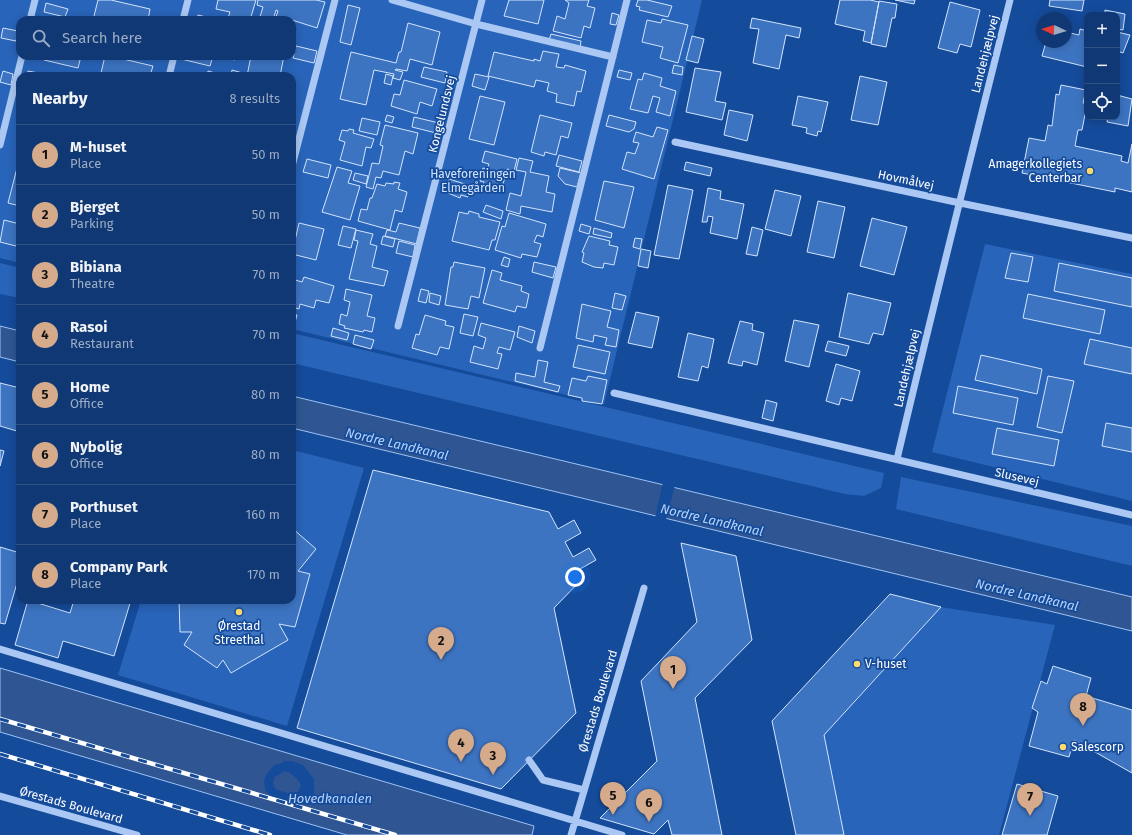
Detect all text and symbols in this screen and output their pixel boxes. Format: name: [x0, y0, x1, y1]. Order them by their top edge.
north arrow: [1036, 12, 1072, 48]
map controls: [1084, 12, 1120, 120]
button: +: [1084, 12, 1120, 48]
street label: Landehjælpvej: [969, 13, 1001, 95]
search box: [16, 16, 296, 60]
icon: search: [30, 27, 52, 49]
text: Search here: [62, 29, 142, 47]
button: −: [1084, 48, 1120, 84]
street label: Kongelundsvej: [426, 74, 458, 154]
button: locate: [1084, 84, 1120, 120]
text: Nearby: [32, 88, 87, 109]
text: 8 results: [229, 91, 280, 106]
text: M-huset: [70, 138, 126, 156]
text: 1: [42, 147, 48, 162]
text: 50 m: [252, 147, 280, 162]
text: Place: [70, 156, 101, 171]
place label: Amagerkollegiets Centerbar: [989, 157, 1082, 185]
marker: Amagerkollegiets Centerbar: [1085, 166, 1095, 176]
park label: Haveforeningen Elmegården: [430, 167, 516, 195]
street label: Hovmålvej: [877, 167, 935, 193]
text: Bjerget: [70, 198, 120, 216]
text: 2: [42, 207, 48, 222]
text: 50 m: [252, 207, 280, 222]
text: Parking: [70, 216, 114, 231]
text: Bibiana: [70, 258, 122, 276]
text: 3: [42, 267, 48, 282]
text: 70 m: [253, 267, 280, 282]
text: Theatre: [70, 276, 115, 291]
text: Rasoi: [70, 318, 107, 336]
text: 4: [41, 327, 49, 342]
text: 70 m: [253, 327, 280, 342]
street label: Landehjælpvej: [891, 327, 923, 409]
text: Restaurant: [70, 336, 134, 351]
text: Home: [70, 378, 110, 396]
text: 5: [42, 387, 48, 402]
text: 80 m: [251, 387, 280, 402]
text: Office: [70, 396, 104, 411]
water label: Nordre Landkanal: [344, 425, 450, 463]
text: Nybolig: [70, 438, 122, 456]
text: 6: [41, 447, 49, 462]
text: 80 m: [251, 447, 280, 462]
text: Office: [70, 456, 104, 471]
street label: Slusevej: [994, 465, 1040, 489]
text: Porthuset: [70, 498, 138, 516]
water label: Nordre Landkanal: [659, 501, 765, 539]
text: 7: [42, 507, 48, 522]
text: 160 m: [246, 507, 280, 522]
text: Place: [70, 516, 101, 531]
text: Company Park: [70, 558, 167, 576]
text: 8: [41, 567, 49, 582]
text: 170 m: [247, 567, 280, 582]
your location: [565, 567, 585, 587]
text: Place: [70, 576, 101, 591]
water label: Nordre Landkanal: [974, 576, 1080, 614]
marker: Ørestad Streethal: [234, 607, 244, 617]
place label: Ørestad Streethal: [214, 619, 264, 647]
pin: 2: [428, 627, 454, 660]
street label: Ørestads Boulevard: [576, 648, 620, 754]
pin: 1: [660, 656, 686, 689]
place label: V-huset: [865, 657, 907, 671]
marker: V-huset: [852, 659, 862, 669]
pin: 8: [1070, 693, 1096, 726]
pin: 4: [448, 729, 474, 762]
place label: Salescorp: [1071, 740, 1124, 754]
pin: 3: [480, 742, 506, 775]
marker: Salescorp: [1058, 742, 1068, 752]
pin: 5: [600, 782, 626, 815]
pin: 7: [1017, 783, 1043, 816]
street label: Ørestads Boulevard: [18, 784, 124, 826]
pin: 6: [636, 789, 662, 822]
water label: Hovedkanalen: [288, 791, 372, 806]

